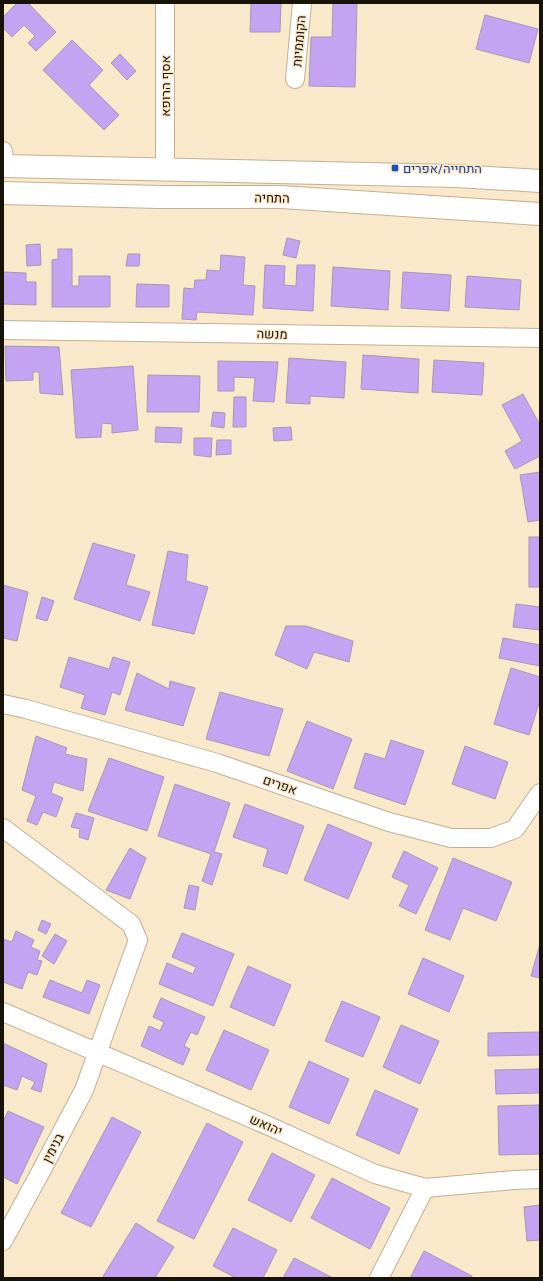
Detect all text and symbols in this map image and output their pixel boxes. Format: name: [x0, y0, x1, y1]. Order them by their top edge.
street label: הקוממיות: [289, 14, 309, 68]
street label: אסף הרופא: [158, 55, 173, 117]
place label: התחייה/אפרים: [403, 161, 482, 176]
marker: התחייה/אפרים: [390, 163, 400, 173]
street label: התחיה: [254, 190, 290, 206]
street label: מנשה: [256, 326, 288, 342]
street label: אפרים: [261, 772, 299, 798]
street label: יהואש: [247, 1111, 285, 1139]
street label: בנימין: [39, 1130, 67, 1165]

